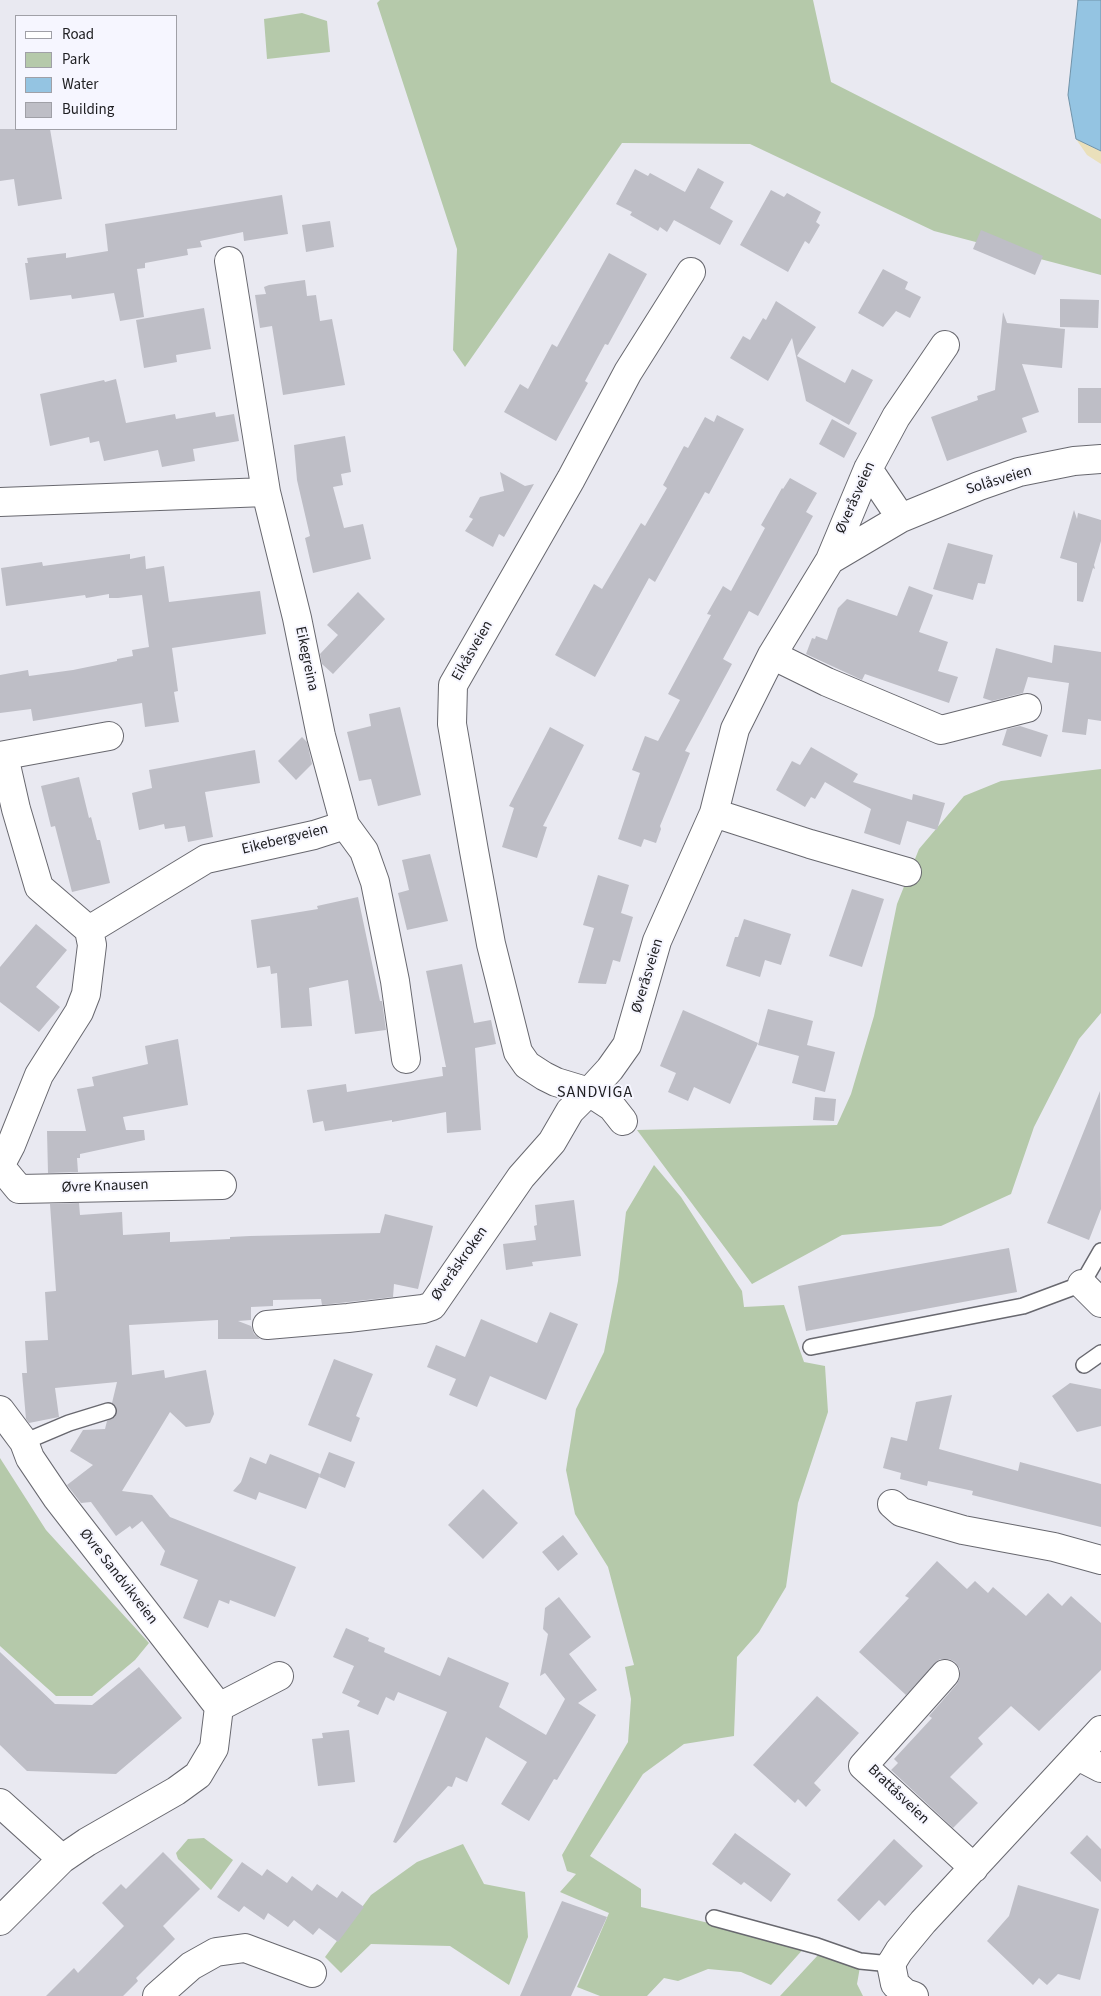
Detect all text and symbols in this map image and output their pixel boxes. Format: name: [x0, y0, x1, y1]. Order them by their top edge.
legend: [15, 15, 178, 130]
text: Road: [62, 24, 94, 45]
text: Park: [62, 49, 90, 70]
text: Water: [62, 74, 98, 95]
text: Building: [62, 99, 114, 120]
street label: Øveråsveien: [832, 459, 880, 537]
street label: Solåsveien: [964, 463, 1034, 499]
street label: Eikåsveien: [449, 618, 497, 684]
street label: Eikegreina: [290, 625, 322, 693]
street label: Eikebergveien: [240, 821, 330, 859]
street label: Øveråsveien: [628, 937, 668, 1015]
district label: SANDVIGA: [556, 1083, 634, 1103]
street label: Øvre Knausen: [61, 1176, 149, 1198]
street label: Øveråskroken: [428, 1223, 492, 1305]
street label: Øvre Sandvikveien: [75, 1526, 161, 1628]
street label: Brattåsveien: [864, 1761, 932, 1829]

